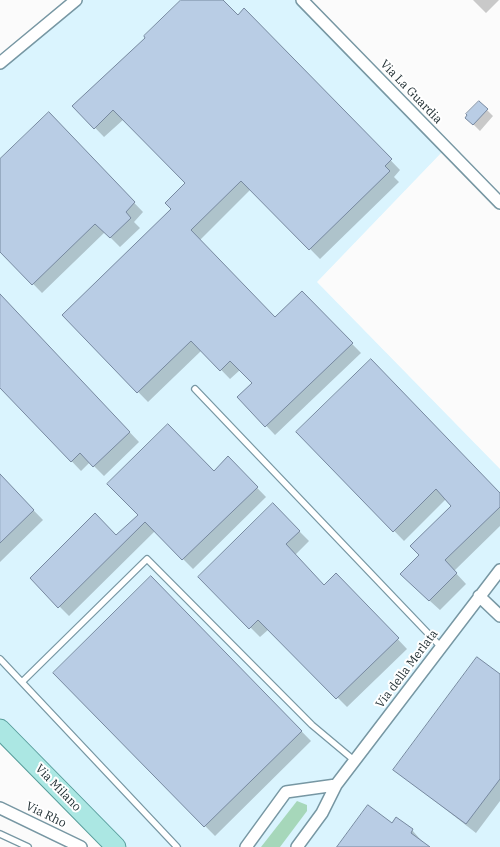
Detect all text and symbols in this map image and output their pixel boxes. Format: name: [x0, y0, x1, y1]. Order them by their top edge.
street label: Via La Guardia: [377, 57, 445, 127]
street label: Via della Merlata: [373, 627, 441, 711]
street label: Via Milano: [32, 762, 84, 814]
street label: Via Rho: [23, 799, 69, 831]

